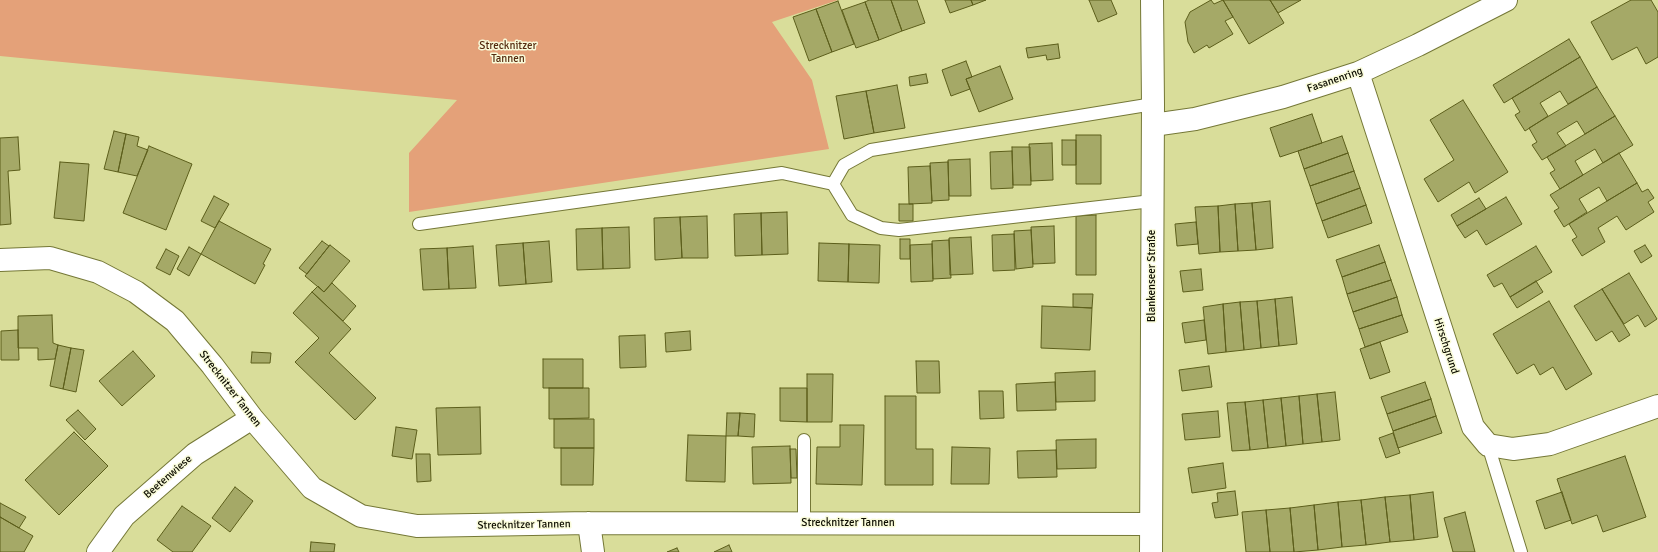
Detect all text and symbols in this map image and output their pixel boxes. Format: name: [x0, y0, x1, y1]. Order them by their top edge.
park label: Strecknitzer Tannen: [479, 39, 537, 65]
street label: Fasanenring: [1305, 64, 1365, 96]
street label: Blankenseer Straße: [1145, 230, 1159, 322]
street label: Hirschgrund: [1431, 316, 1461, 376]
street label: Strecknitzer Tannen: [196, 348, 264, 430]
street label: Beetenwiese: [141, 452, 195, 502]
street label: Strecknitzer Tannen: [801, 516, 895, 530]
street label: Strecknitzer Tannen: [477, 518, 571, 532]

